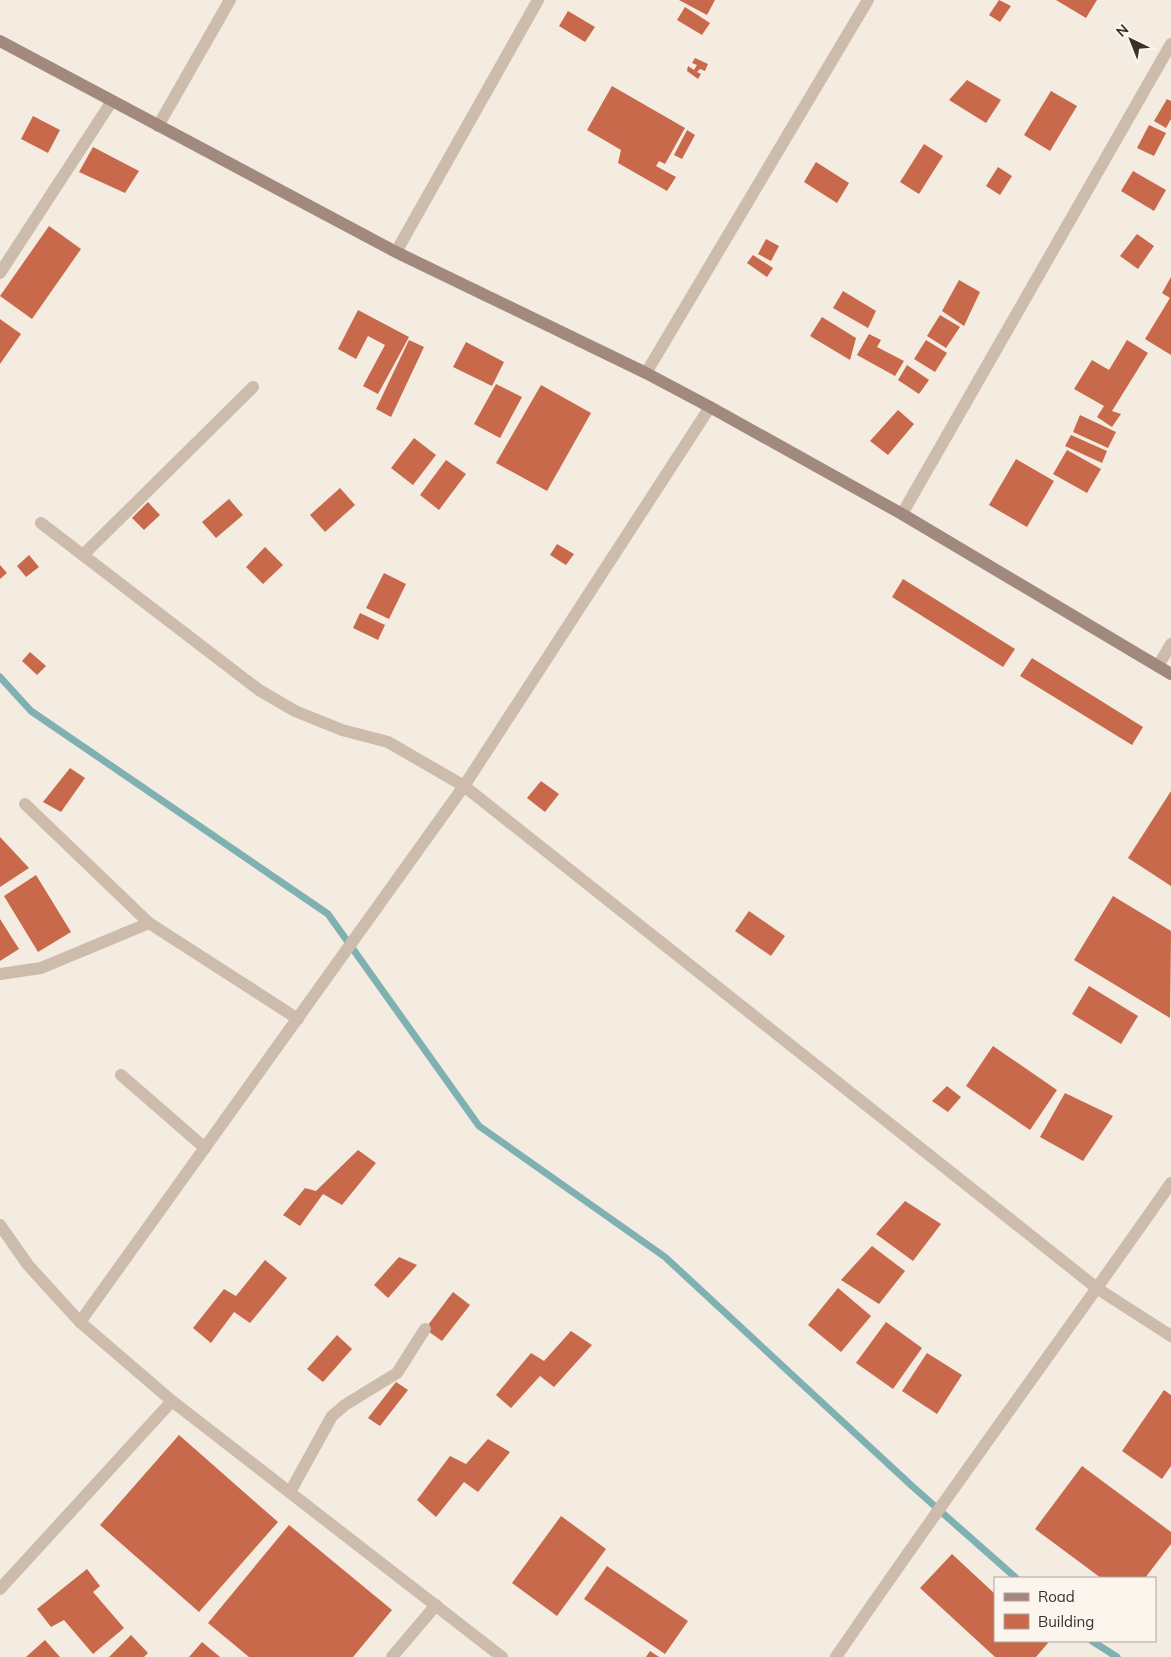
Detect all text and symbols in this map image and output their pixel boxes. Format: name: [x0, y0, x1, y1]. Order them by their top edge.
north arrow: [1106, 15, 1156, 65]
text: N: [1112, 20, 1132, 41]
legend: [994, 1577, 1156, 1642]
text: Road: [1038, 1587, 1075, 1606]
text: Building: [1038, 1612, 1094, 1631]

